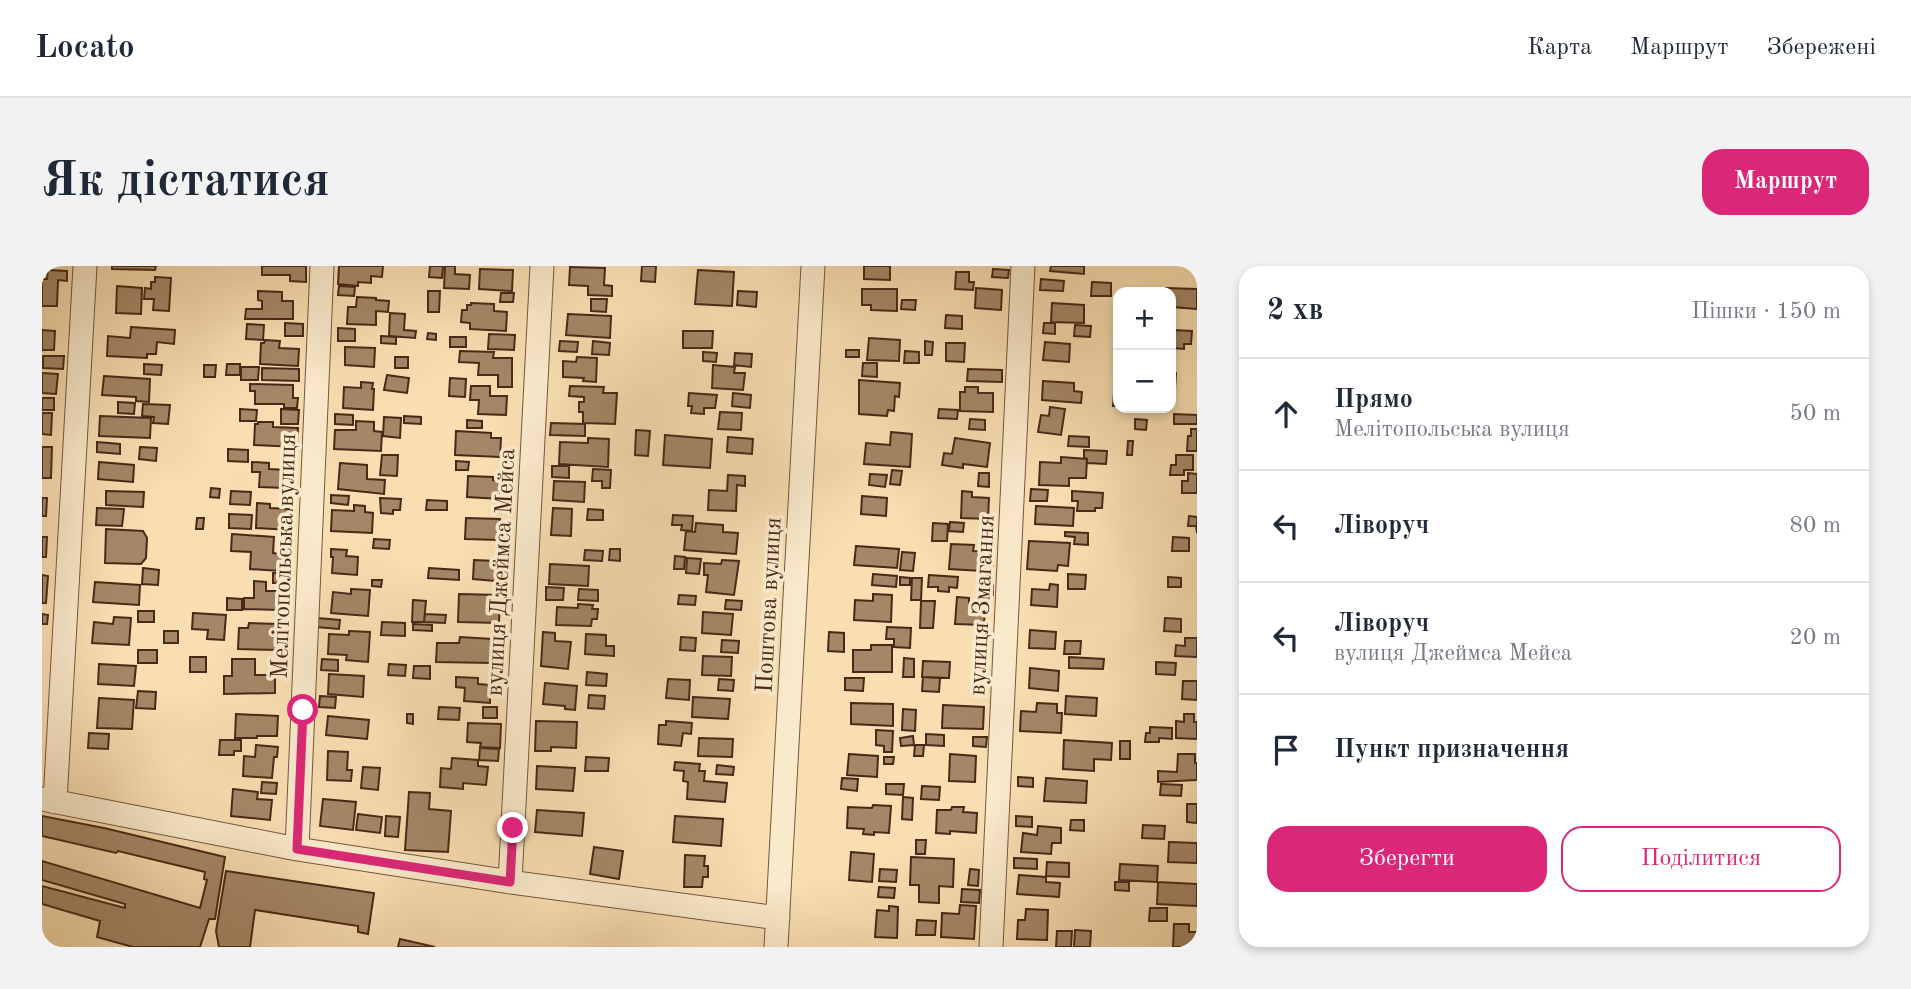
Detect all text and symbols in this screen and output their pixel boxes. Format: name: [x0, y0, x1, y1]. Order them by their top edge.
text: Locato: [35, 32, 135, 65]
text: Карта: [1527, 36, 1592, 60]
text: Маршрут: [1630, 36, 1729, 60]
text: Збережені: [1767, 36, 1876, 60]
button: Маршрут: [1702, 149, 1869, 215]
text: Як дістатися: [42, 158, 330, 207]
map controls: [1113, 287, 1176, 413]
button: +: [1113, 287, 1176, 350]
text: 2 хв: [1267, 296, 1323, 326]
text: Пішки · 150 m: [1691, 300, 1841, 323]
button: −: [1113, 350, 1176, 413]
text: Прямо: [1334, 387, 1413, 413]
icon: ahead: [1267, 395, 1305, 433]
text: 50 m: [1790, 402, 1841, 425]
text: Мелітопольська вулиця: [1334, 418, 1570, 441]
street label: Мелітопольська вулиця: [269, 433, 301, 679]
street label: вулиця Джеймса Мейса: [484, 447, 520, 697]
icon: left: [1267, 507, 1305, 545]
text: Ліворуч: [1334, 513, 1429, 539]
street label: вулиця Змагання: [966, 514, 1000, 696]
text: 80 m: [1790, 514, 1841, 537]
street label: Поштова вулиця: [753, 517, 787, 694]
text: Ліворуч: [1334, 611, 1429, 637]
icon: left: [1267, 619, 1305, 657]
text: 20 m: [1790, 626, 1841, 649]
text: вулиця Джеймса Мейса: [1334, 642, 1572, 665]
route start: [287, 694, 318, 725]
icon: arrive: [1267, 731, 1305, 769]
text: Пункт призначення: [1334, 737, 1569, 763]
route end: [497, 812, 528, 843]
button: Зберегти: [1267, 826, 1547, 892]
button: Поділитися: [1561, 826, 1841, 892]

